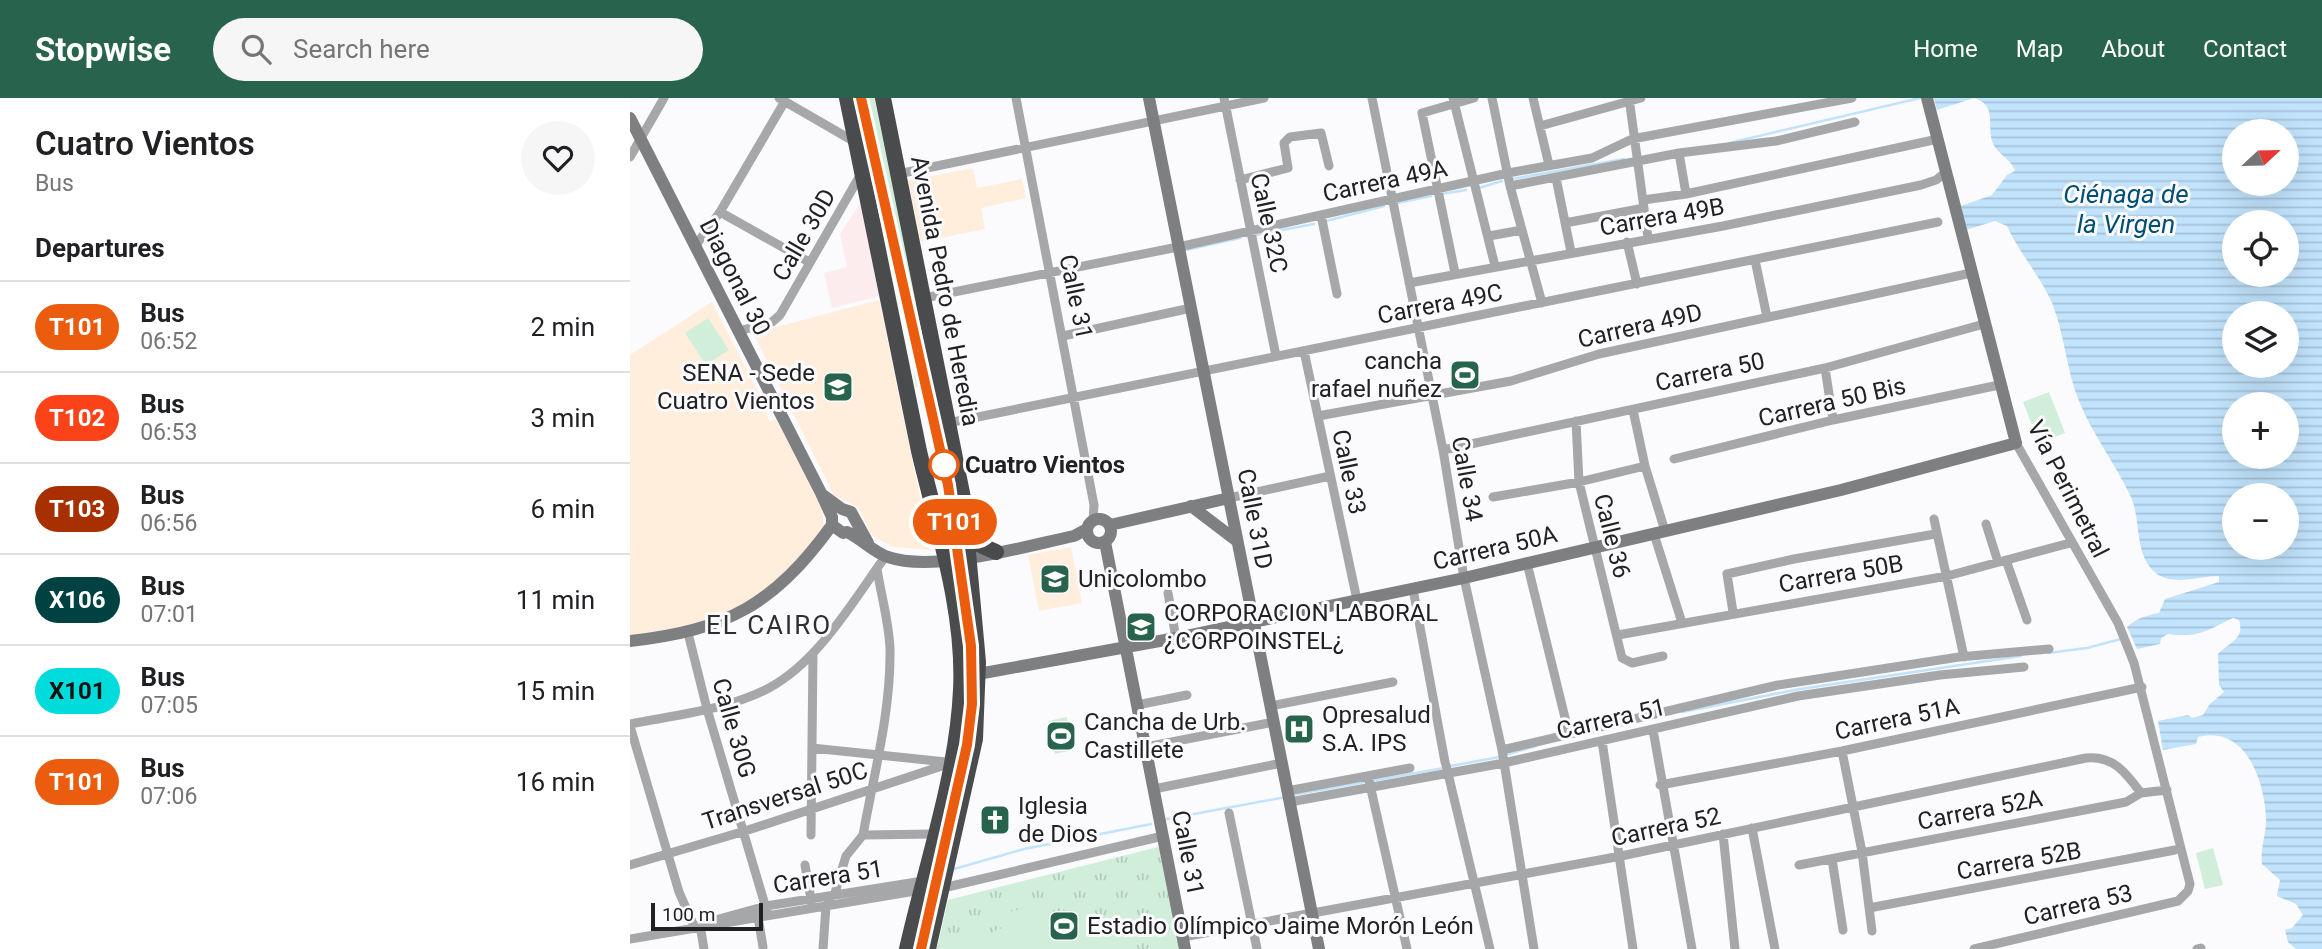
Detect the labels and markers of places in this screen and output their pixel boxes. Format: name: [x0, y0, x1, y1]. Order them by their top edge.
place label: cancha rafael nuñez: [1311, 347, 1442, 403]
sports icon: cancha rafael nuñez: [1448, 358, 1482, 392]
place label: SENA - Sede Cuatro Vientos: [657, 359, 815, 415]
school or university icon: SENA - Sede Cuatro Vientos: [821, 370, 855, 404]
marker: Cuatro Vientos: [929, 450, 959, 480]
place label: Cuatro Vientos: [965, 451, 1125, 479]
school or university icon: Unicolombo: [1038, 562, 1072, 596]
place label: Unicolombo: [1078, 565, 1207, 593]
place label: CORPORACION LABORAL ¿CORPOINSTEL¿: [1164, 599, 1438, 655]
school or university icon: CORPORACION LABORAL ¿CORPOINSTEL¿: [1124, 610, 1158, 644]
place label: Opresalud S.A. IPS: [1322, 701, 1431, 757]
place label: Cancha de Urb. Castillete: [1084, 708, 1246, 764]
hospital icon: Opresalud S.A. IPS: [1282, 712, 1316, 746]
sports icon: Cancha de Urb. Castillete: [1044, 719, 1078, 753]
place label: Iglesia de Dios: [1018, 792, 1098, 848]
church icon: Iglesia de Dios: [978, 803, 1012, 837]
sports icon: Estadio Olímpico Jaime Morón León: [1047, 909, 1081, 943]
place label: Estadio Olímpico Jaime Morón León: [1087, 912, 1474, 940]

